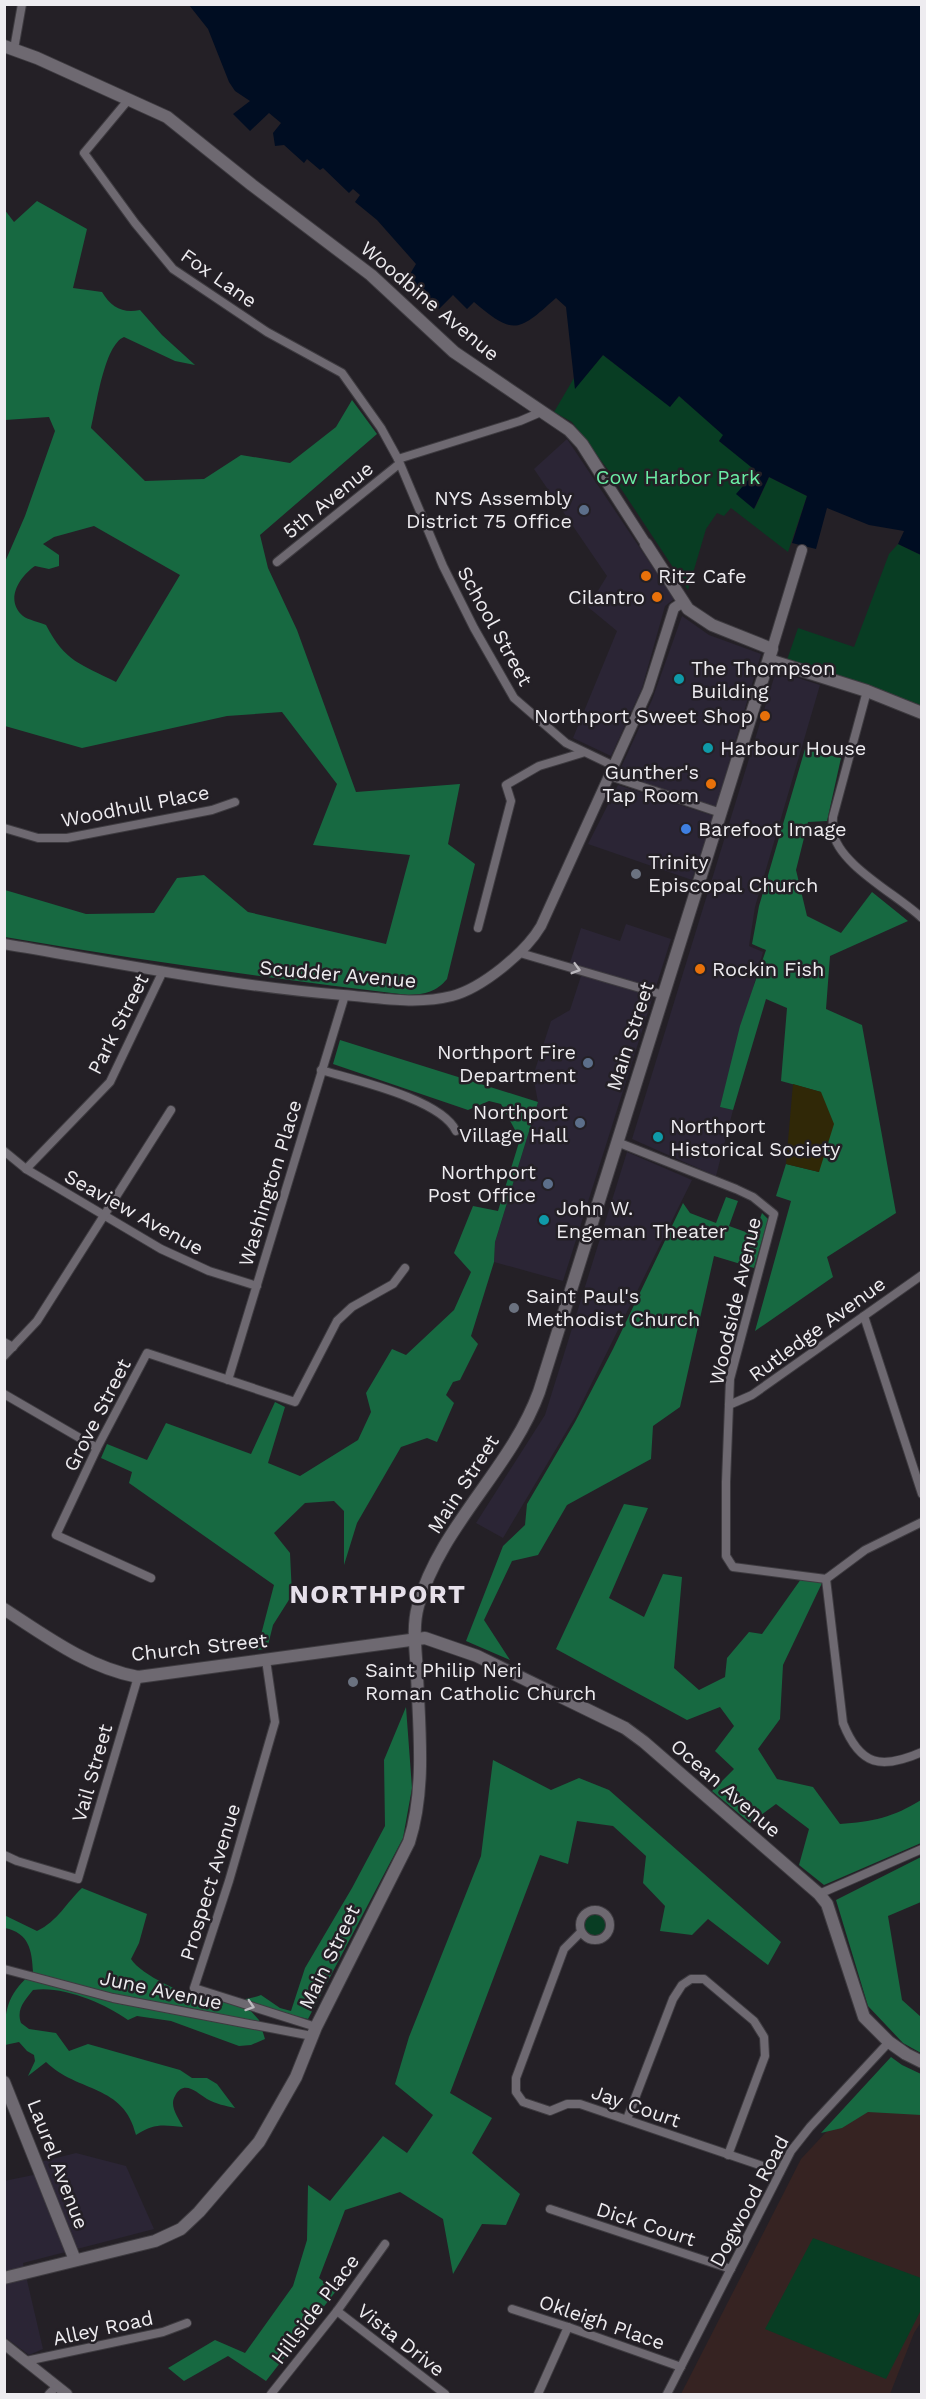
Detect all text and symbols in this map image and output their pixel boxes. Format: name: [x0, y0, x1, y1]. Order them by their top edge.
street label: Woodbine Avenue: [356, 236, 504, 366]
street label: Fox Lane: [176, 243, 262, 313]
street label: 5th Avenue: [278, 456, 378, 544]
park label: Cow Harbor Park: [596, 465, 760, 489]
place label: NYS Assembly District 75 Office: [406, 486, 573, 533]
marker: NYS Assembly District 75 Office: [577, 503, 591, 517]
street label: School Street: [452, 562, 538, 690]
place label: Ritz Cafe: [658, 564, 746, 588]
marker: Ritz Cafe: [639, 569, 653, 583]
place label: Cilantro: [568, 585, 645, 609]
marker: Cilantro: [650, 590, 664, 604]
place label: The Thompson Building: [691, 656, 835, 703]
marker: The Thompson Building: [672, 672, 686, 686]
place label: Northport Sweet Shop: [534, 704, 753, 728]
marker: Northport Sweet Shop: [758, 709, 772, 723]
place label: Harbour House: [720, 736, 866, 760]
marker: Harbour House: [701, 741, 715, 755]
place label: Gunther's Tap Room: [602, 760, 699, 807]
marker: Gunther's Tap Room: [704, 777, 718, 791]
street label: Woodhull Place: [59, 780, 211, 832]
place label: Barefoot Image: [698, 817, 847, 841]
marker: Barefoot Image: [679, 822, 693, 836]
place label: Trinity Episcopal Church: [648, 850, 818, 897]
marker: Trinity Episcopal Church: [629, 867, 643, 881]
street label: Scudder Avenue: [259, 955, 417, 993]
place label: Rockin Fish: [712, 957, 824, 981]
one-way arrow: [571, 962, 581, 974]
marker: Rockin Fish: [693, 962, 707, 976]
street label: Park Street: [82, 969, 154, 1078]
street label: Main Street: [601, 978, 659, 1093]
place label: Northport Fire Department: [437, 1040, 577, 1087]
marker: Northport Fire Department: [581, 1056, 595, 1070]
street label: Washington Place: [233, 1097, 307, 1269]
place label: Northport Village Hall: [459, 1100, 569, 1147]
place label: Northport Historical Society: [670, 1114, 841, 1161]
marker: Northport Village Hall: [573, 1116, 587, 1130]
marker: Northport Historical Society: [651, 1130, 665, 1144]
place label: Northport Post Office: [428, 1160, 537, 1207]
street label: Seaview Avenue: [60, 1164, 208, 1260]
marker: Northport Post Office: [541, 1177, 555, 1191]
place label: John W. Engeman Theater: [556, 1196, 727, 1243]
marker: John W. Engeman Theater: [537, 1213, 551, 1227]
street label: Woodside Avenue: [704, 1215, 766, 1387]
street label: Rutledge Avenue: [744, 1271, 890, 1387]
place label: Saint Paul's Methodist Church: [526, 1284, 700, 1331]
marker: Saint Paul's Methodist Church: [507, 1301, 521, 1315]
street label: Grove Street: [58, 1354, 136, 1475]
street label: Main Street: [422, 1430, 504, 1538]
district label: NORTHPORT: [289, 1579, 467, 1609]
street label: Church Street: [130, 1628, 269, 1666]
place label: Saint Philip Neri Roman Catholic Church: [365, 1658, 596, 1705]
marker: Saint Philip Neri Roman Catholic Church: [346, 1675, 360, 1689]
street label: Vail Street: [67, 1721, 118, 1825]
street label: Ocean Avenue: [666, 1734, 786, 1842]
street label: Prospect Avenue: [175, 1801, 245, 1963]
street label: Main Street: [293, 1900, 365, 2013]
street label: June Avenue: [98, 1965, 224, 2015]
one-way arrow: [244, 1999, 255, 2011]
street label: Jay Court: [588, 2080, 684, 2133]
street label: Laurel Avenue: [22, 2096, 94, 2232]
street label: Dogwood Road: [704, 2131, 794, 2271]
street label: Dick Court: [594, 2197, 699, 2251]
street label: Hillside Place: [266, 2249, 364, 2369]
street label: Okleigh Place: [536, 2289, 668, 2355]
street label: Vista Drive: [352, 2298, 450, 2382]
street label: Alley Road: [51, 2306, 155, 2350]

